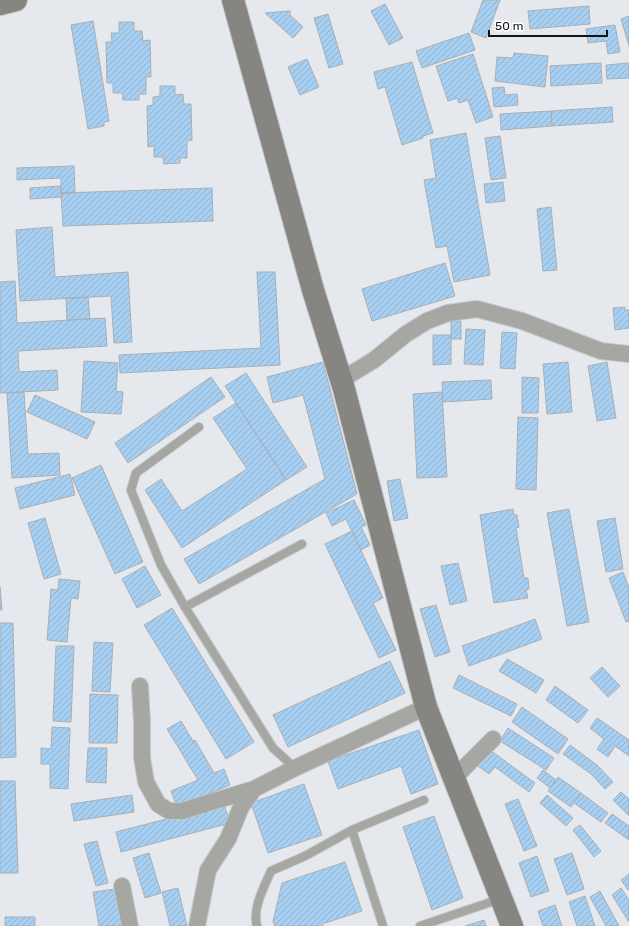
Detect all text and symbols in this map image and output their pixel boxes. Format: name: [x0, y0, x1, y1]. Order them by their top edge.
scale bar: [489, 12, 607, 38]
text: 50 m: [495, 19, 523, 33]

